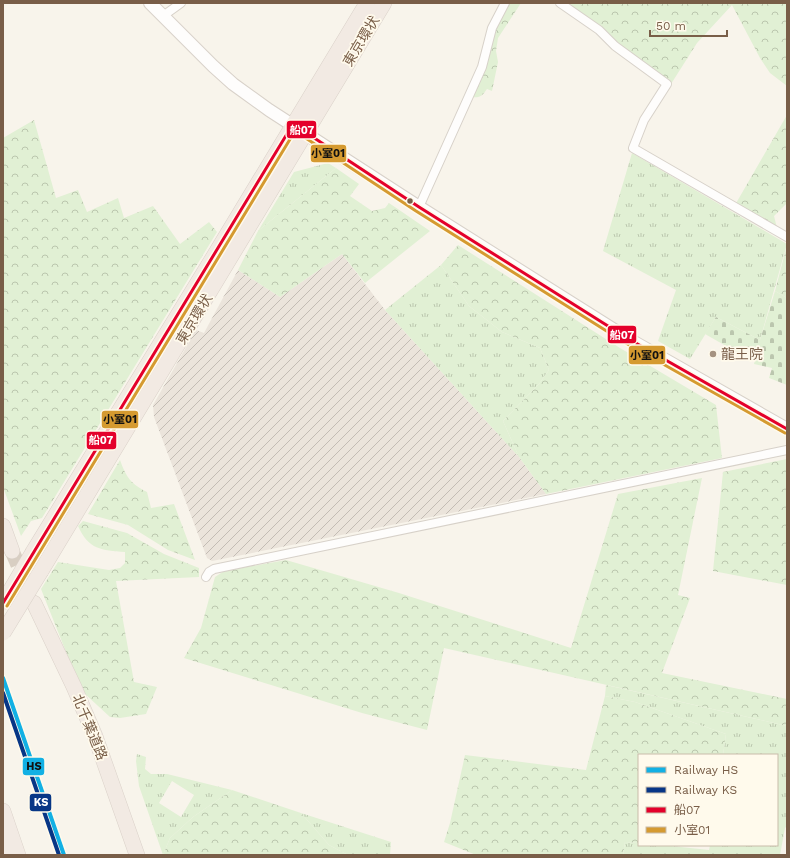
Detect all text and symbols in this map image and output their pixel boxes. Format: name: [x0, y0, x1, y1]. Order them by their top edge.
scale bar: [650, 12, 727, 38]
street label: 東京環状: [340, 13, 382, 69]
text: 50 m: [656, 19, 686, 33]
line badge: 船07: [286, 120, 317, 139]
text: 船07: [290, 124, 315, 137]
line badge: 小室01: [310, 144, 347, 163]
text: 小室01: [311, 147, 345, 160]
unlabelled marker: [405, 196, 415, 206]
street label: 東京環状: [173, 291, 215, 347]
line badge: 船07: [607, 325, 637, 344]
text: 船07: [610, 329, 635, 342]
line badge: 小室01: [628, 345, 666, 365]
place label: 龍王院: [721, 346, 763, 362]
text: 小室01: [630, 349, 664, 362]
marker: 龍王院: [708, 349, 718, 359]
line badge: 小室01: [101, 410, 139, 429]
text: 小室01: [103, 413, 137, 426]
line badge: 船07: [86, 431, 117, 450]
text: 船07: [89, 434, 114, 447]
street label: 北千葉道路: [69, 692, 111, 762]
legend: [638, 754, 778, 846]
line badge: HS: [22, 757, 45, 776]
text: HS: [26, 760, 42, 773]
text: Railway HS: [674, 763, 738, 777]
text: Railway KS: [674, 783, 737, 797]
line badge: KS: [29, 793, 52, 812]
text: KS: [34, 796, 48, 809]
text: 船07: [674, 803, 700, 817]
text: 小室01: [674, 823, 710, 837]

